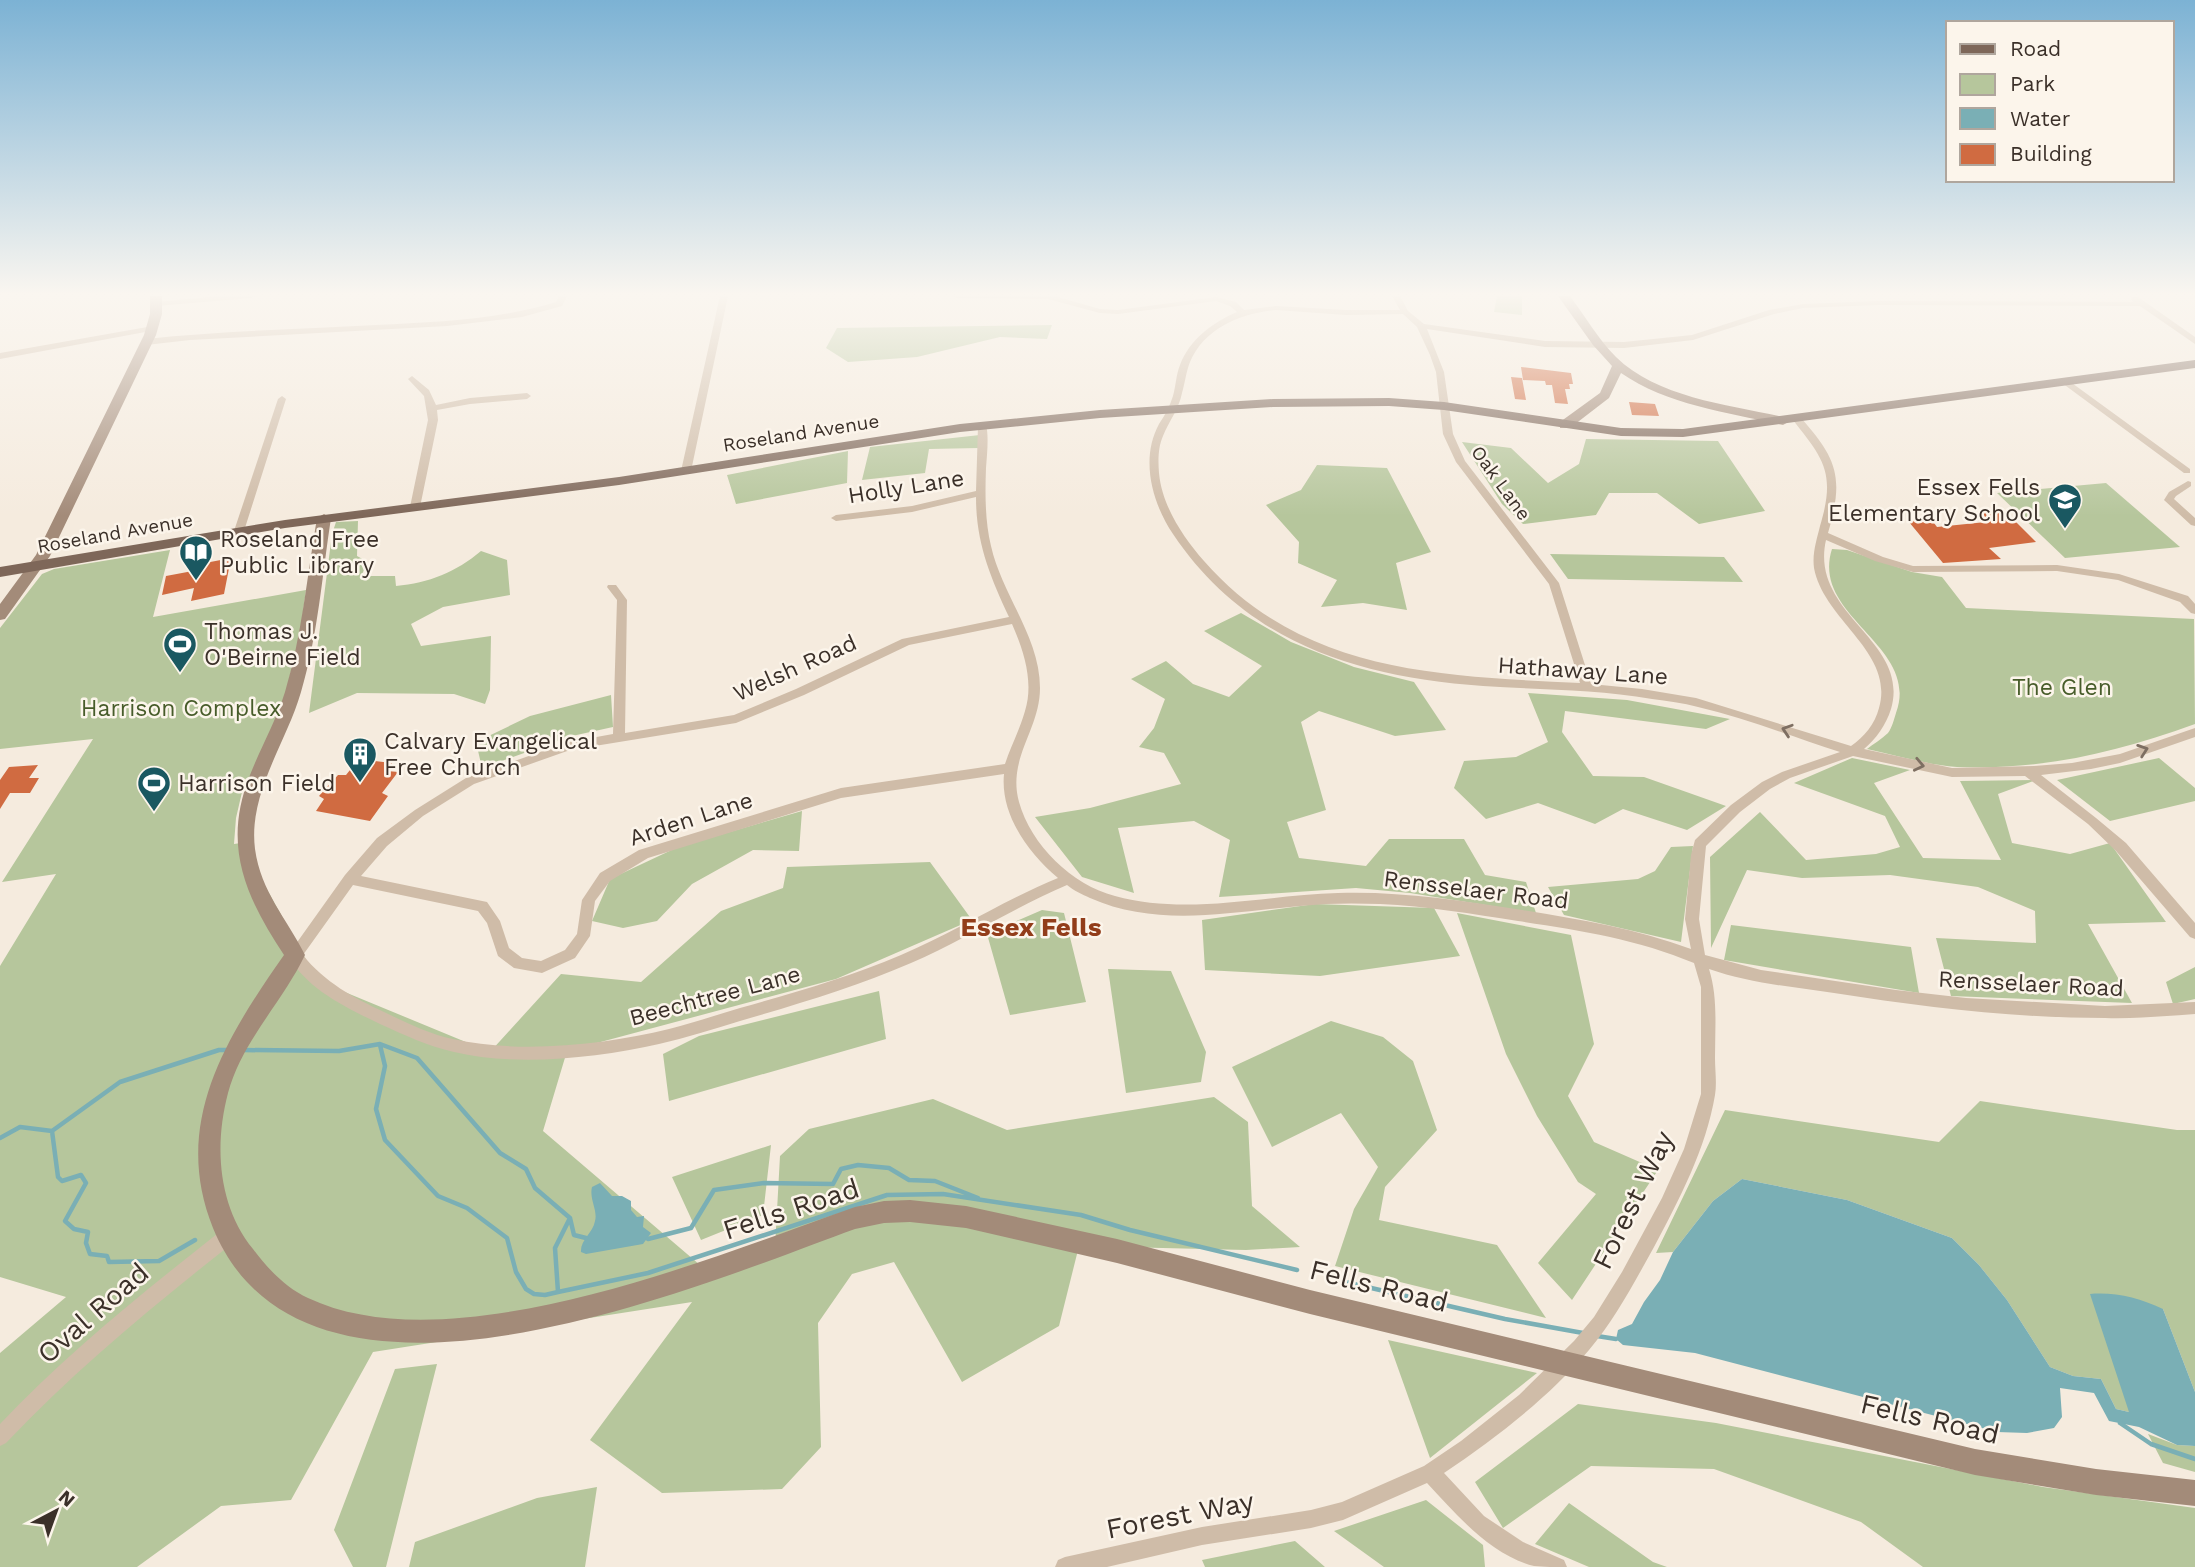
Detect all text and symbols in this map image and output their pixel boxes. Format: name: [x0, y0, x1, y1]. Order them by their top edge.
legend: [1946, 21, 2174, 182]
text: Road: [2010, 36, 2061, 61]
text: Park: [2010, 71, 2055, 96]
text: Water: [2010, 106, 2071, 131]
text: Building: [2010, 141, 2092, 166]
street label: Roseland Avenue: [721, 409, 881, 457]
street label: Oak Lane: [1466, 441, 1536, 525]
street label: Holly Lane: [846, 464, 966, 510]
place label: Essex Fells Elementary School: [1828, 474, 2040, 527]
school or university icon: Essex Fells Elementary School: [2046, 481, 2084, 530]
street label: Roseland Avenue: [35, 508, 195, 558]
place label: Roseland Free Public Library: [220, 526, 379, 579]
library icon: Roseland Free Public Library: [177, 533, 215, 582]
place label: Thomas J. O'Beirne Field: [204, 618, 361, 671]
sports icon: Thomas J. O'Beirne Field: [161, 625, 199, 674]
street label: Welsh Road: [729, 629, 861, 707]
street label: Hathaway Lane: [1497, 652, 1669, 690]
park label: The Glen: [2012, 674, 2112, 701]
park label: Harrison Complex: [81, 695, 281, 722]
one-way arrow: [1781, 724, 1793, 739]
place label: Calvary Evangelical Free Church: [384, 728, 597, 781]
building icon: Calvary Evangelical Free Church: [341, 735, 379, 784]
one-way arrow: [2136, 744, 2148, 758]
one-way arrow: [1913, 757, 1925, 772]
sports icon: Harrison Field: [135, 764, 173, 813]
place label: Harrison Field: [178, 770, 336, 797]
street label: Arden Lane: [626, 786, 756, 852]
street label: Rensselaer Road: [1382, 865, 1570, 915]
district label: Essex Fells: [960, 912, 1102, 942]
street label: Beechtree Lane: [627, 960, 803, 1032]
street label: Rensselaer Road: [1937, 966, 2125, 1002]
street label: Forest Way: [1585, 1125, 1681, 1275]
street label: Fells Road: [719, 1171, 863, 1247]
street label: Fells Road: [1306, 1253, 1452, 1319]
street label: Oval Road: [31, 1256, 155, 1370]
street label: Fells Road: [1857, 1387, 2003, 1451]
north arrow: [21, 1476, 91, 1546]
street label: Forest Way: [1103, 1484, 1257, 1546]
text: N: [54, 1485, 80, 1512]

